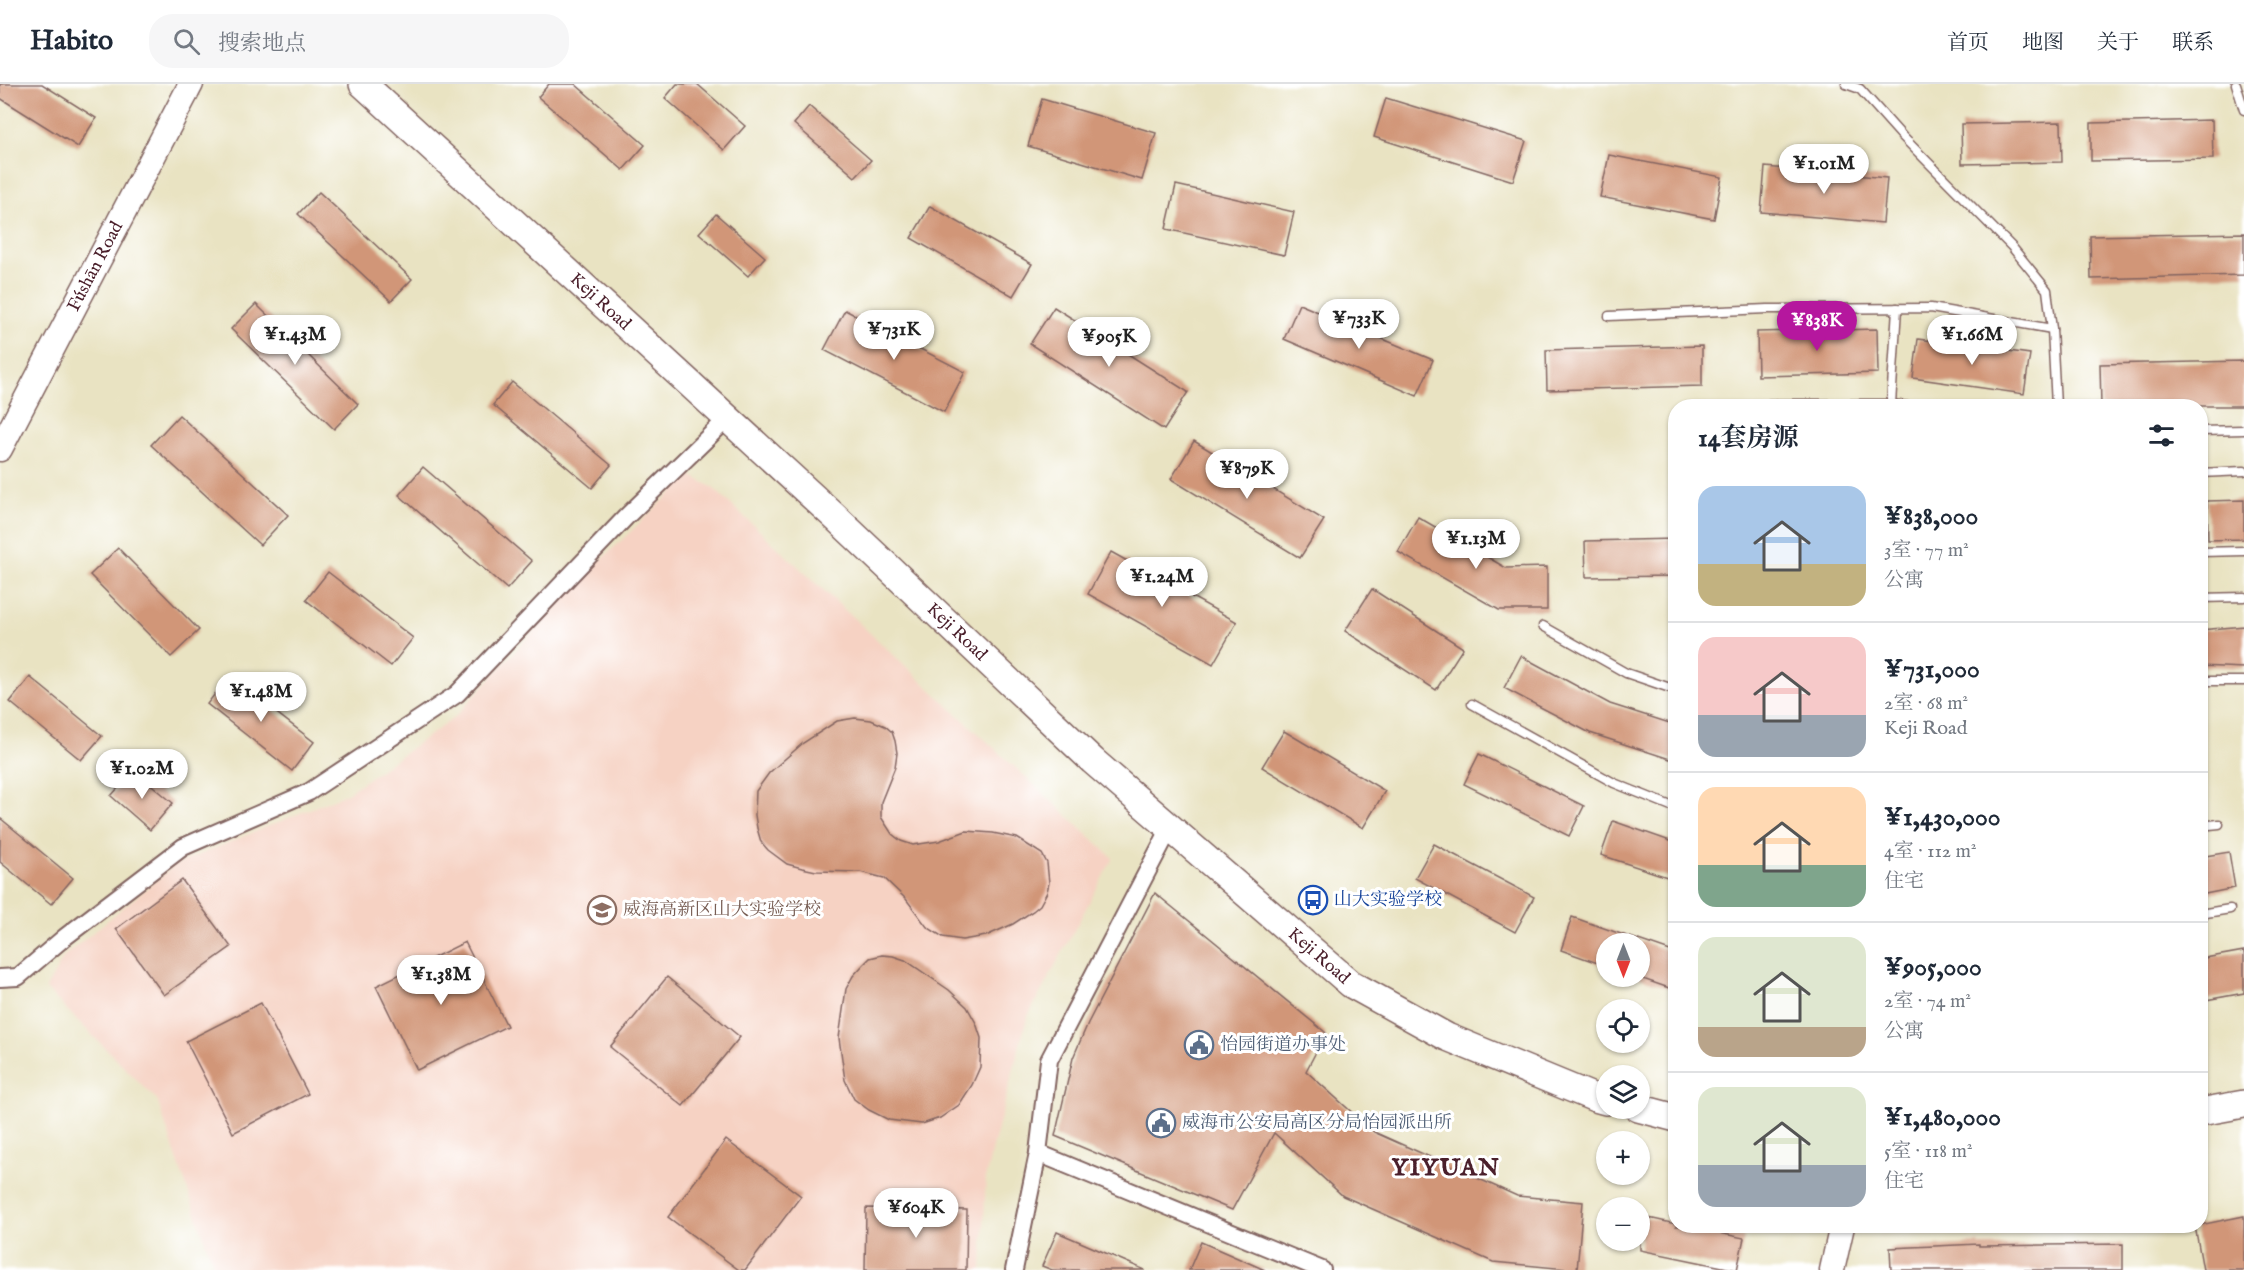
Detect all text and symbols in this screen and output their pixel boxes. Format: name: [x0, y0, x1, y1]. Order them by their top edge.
search box: [149, 14, 569, 68]
text: Habito: [30, 24, 113, 59]
icon: search: [170, 25, 203, 58]
text: 搜索地点: [218, 30, 306, 58]
text: 首页: [1947, 30, 1989, 57]
text: 地图: [2022, 30, 2064, 57]
text: 关于: [2097, 30, 2139, 57]
text: 联系: [2172, 30, 2214, 57]
pin: ¥1.01M: [1775, 144, 1873, 195]
text: ¥1.01M: [1793, 151, 1855, 176]
street label: Fúshān Road: [62, 217, 129, 315]
street label: Keji Road: [565, 268, 636, 336]
pin: ¥733K: [1317, 299, 1401, 350]
pin: ¥838K: [1775, 301, 1859, 352]
text: ¥733K: [1332, 306, 1386, 331]
text: ¥838K: [1791, 308, 1843, 333]
pin: ¥731K: [852, 310, 936, 361]
pin: ¥1.43M: [246, 315, 344, 366]
pin: ¥1.66M: [1923, 315, 2021, 366]
text: ¥731K: [867, 317, 921, 342]
pin: ¥905K: [1067, 317, 1151, 368]
text: ¥1.43M: [264, 322, 326, 347]
text: ¥1.66M: [1941, 322, 2003, 347]
text: ¥905K: [1082, 324, 1136, 349]
icon: filters: [2145, 419, 2178, 452]
text: 14套房源: [1698, 422, 1798, 455]
pin: ¥879K: [1205, 449, 1289, 500]
text: ¥879K: [1220, 456, 1274, 481]
text: ¥838,000: [1884, 500, 1978, 533]
icon: home: [1746, 510, 1818, 582]
pin: ¥1.13M: [1427, 519, 1525, 570]
text: ¥1.13M: [1446, 526, 1506, 551]
text: 3室 · 77 m²: [1884, 538, 1969, 563]
pin: ¥1.24M: [1113, 557, 1211, 608]
text: ¥1.24M: [1130, 564, 1194, 589]
text: 公寓: [1884, 568, 1924, 593]
street label: Keji Road: [922, 598, 992, 666]
text: ¥731,000: [1884, 653, 1980, 686]
icon: home: [1746, 661, 1818, 733]
pin: ¥1.48M: [212, 672, 310, 723]
text: ¥1.48M: [230, 679, 292, 704]
text: 2室 · 68 m²: [1884, 691, 1968, 716]
text: Keji Road: [1884, 716, 1967, 741]
pin: ¥1.02M: [93, 749, 191, 800]
text: ¥1.02M: [110, 756, 174, 781]
text: ¥1,430,000: [1884, 801, 2001, 834]
icon: home: [1746, 811, 1818, 883]
text: 4室 · 112 m²: [1884, 839, 1977, 864]
text: 住宅: [1884, 869, 1924, 894]
bus stop icon: 山大实验学校: [1297, 884, 1329, 916]
place label: 山大实验学校: [1334, 889, 1442, 912]
school or university icon: 威海高新区山大实验学校: [586, 894, 618, 926]
place label: 威海高新区山大实验学校: [623, 899, 821, 922]
street label: Keji Road: [1283, 923, 1355, 990]
north arrow: [1596, 933, 1650, 987]
map controls: [1596, 933, 1650, 1251]
text: ¥905,000: [1884, 951, 1982, 984]
pin: ¥1.38M: [392, 955, 490, 1006]
icon: home: [1746, 961, 1818, 1033]
text: ¥1.38M: [411, 962, 471, 987]
text: 2室 · 74 m²: [1884, 989, 1971, 1014]
button: locate: [1596, 999, 1650, 1053]
text: 公寓: [1884, 1019, 1924, 1044]
public building icon: 怡园街道办事处: [1183, 1029, 1215, 1061]
place label: 怡园街道办事处: [1220, 1034, 1346, 1057]
button: layers: [1596, 1065, 1650, 1119]
text: ¥1,480,000: [1884, 1101, 2001, 1134]
public building icon: 威海市公安局高区分局怡园派出所: [1145, 1107, 1177, 1139]
icon: home: [1746, 1111, 1818, 1183]
place label: 威海市公安局高区分局怡园派出所: [1182, 1112, 1452, 1135]
button: +: [1596, 1131, 1650, 1185]
text: 5室 · 118 m²: [1884, 1139, 1973, 1164]
district label: YIYUAN: [1391, 1153, 1501, 1184]
text: 住宅: [1884, 1169, 1924, 1194]
pin: ¥604K: [874, 1188, 958, 1239]
text: ¥604K: [887, 1195, 945, 1220]
button: −: [1596, 1197, 1650, 1251]

